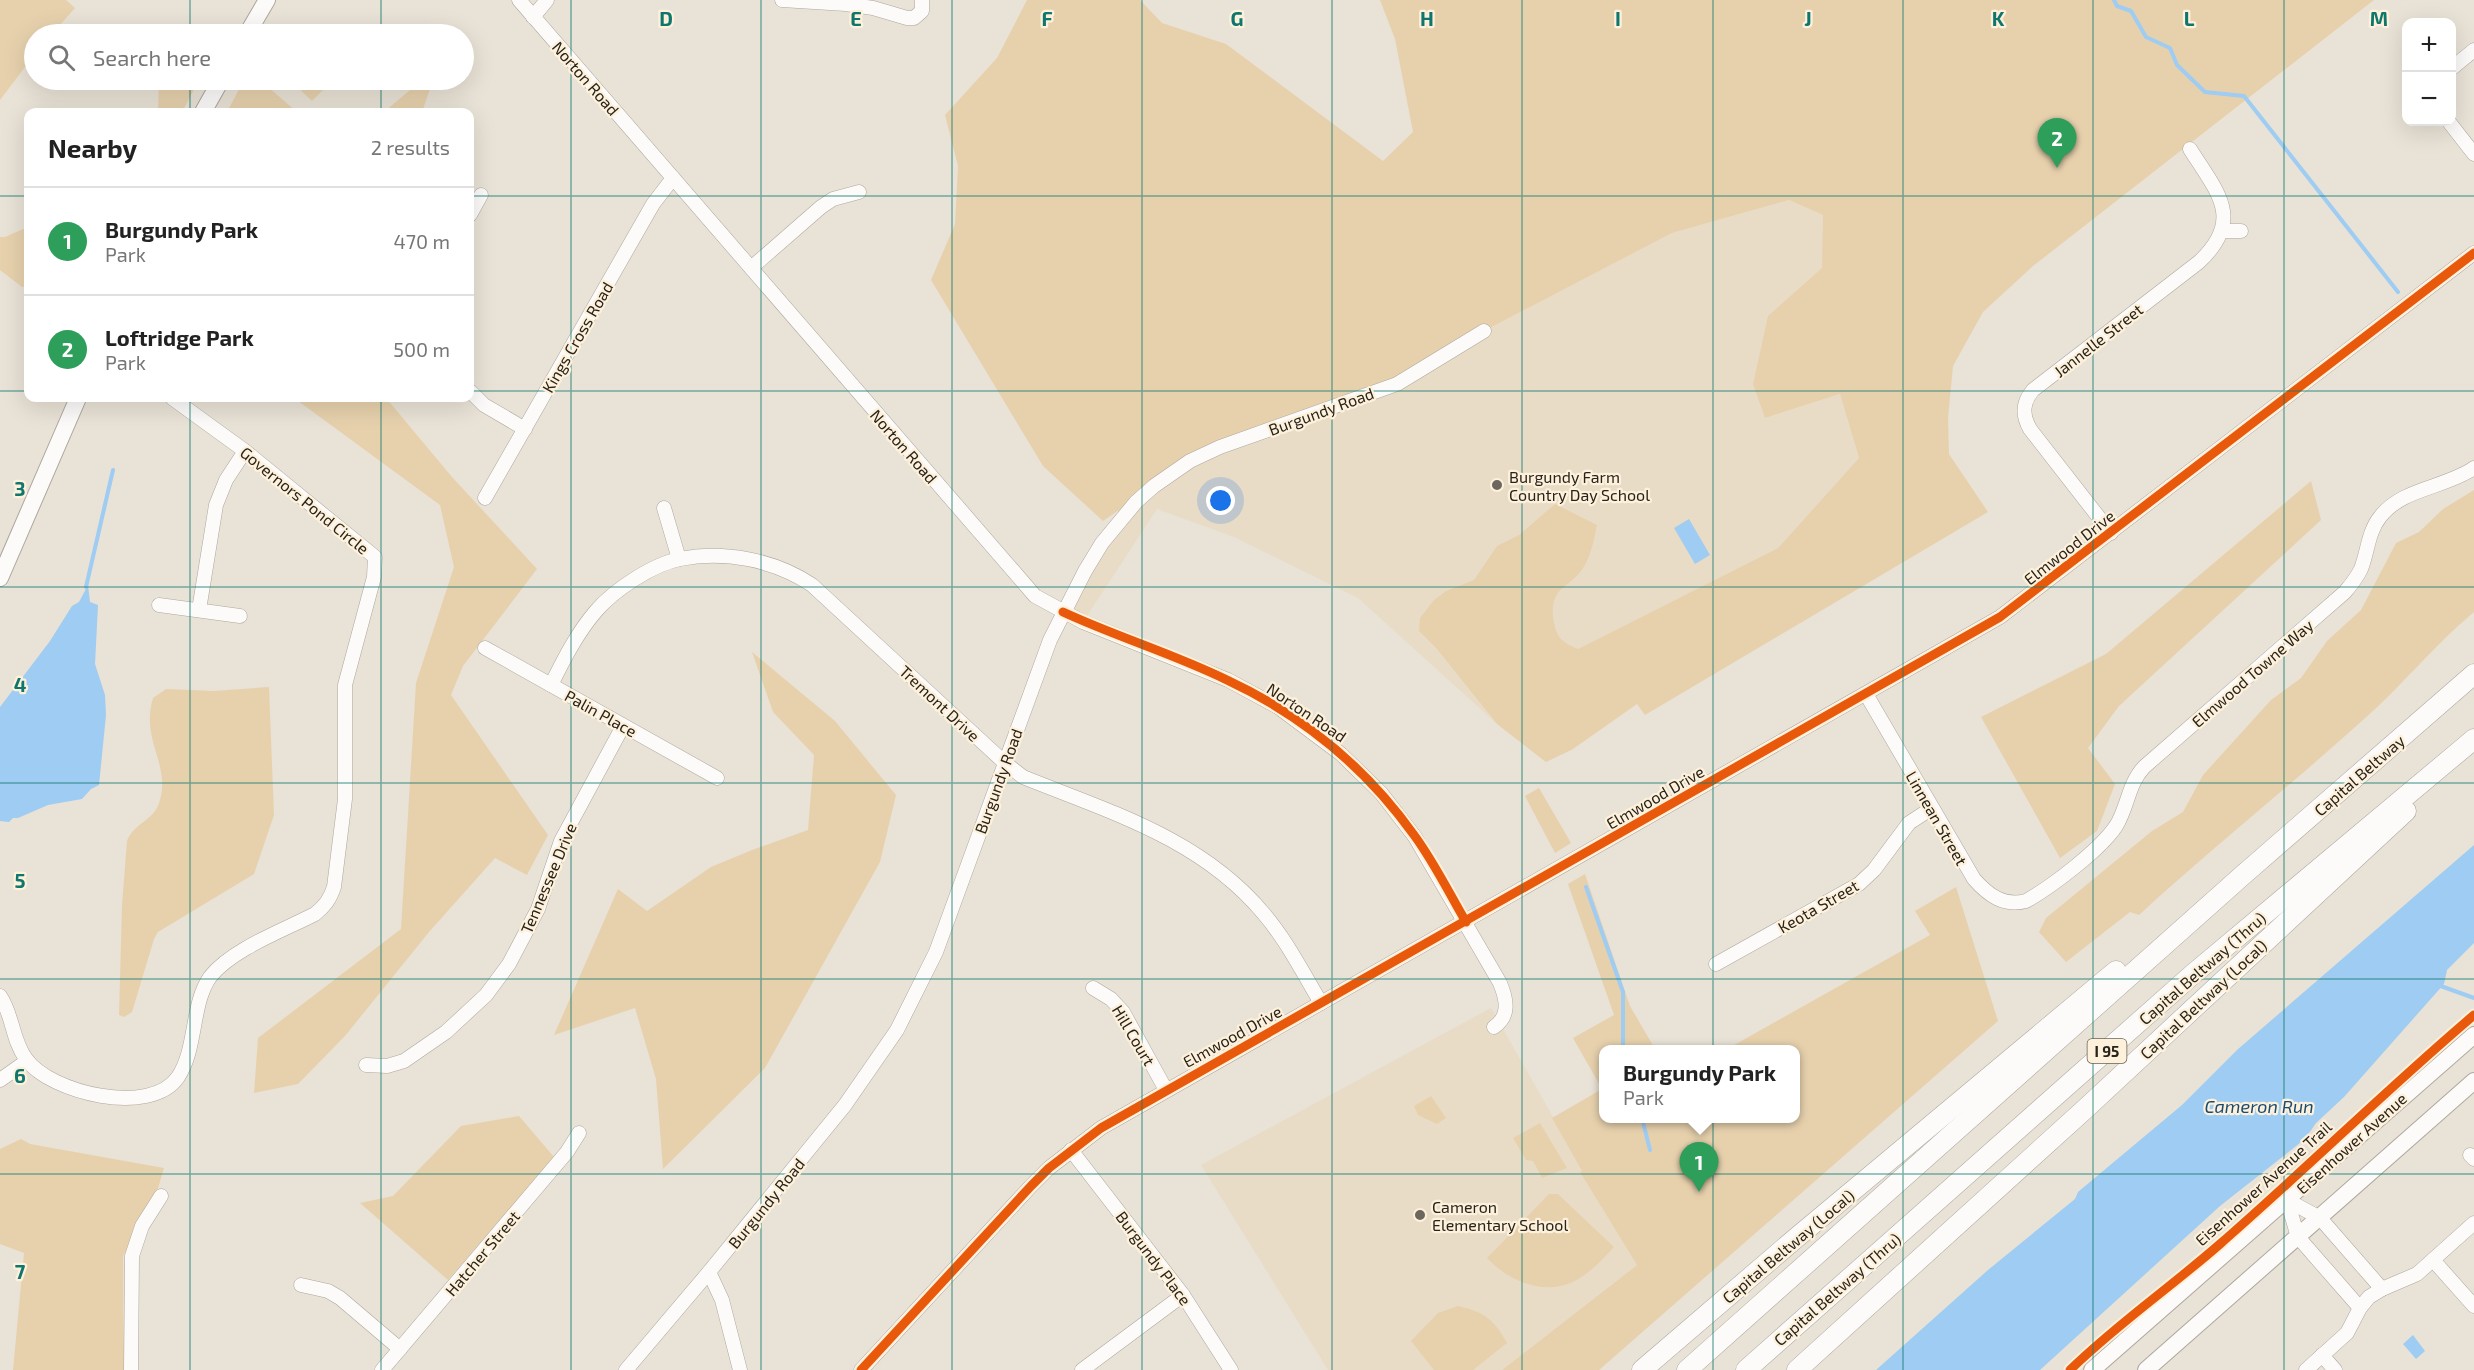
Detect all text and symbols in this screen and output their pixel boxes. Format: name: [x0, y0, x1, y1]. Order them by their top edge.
text: D: [659, 6, 673, 30]
text: E: [850, 6, 862, 30]
text: F: [1041, 6, 1053, 30]
text: G: [1231, 6, 1243, 30]
text: H: [1420, 6, 1434, 30]
text: I: [1615, 6, 1621, 30]
text: J: [1804, 6, 1812, 30]
text: K: [1992, 6, 2005, 30]
text: L: [2184, 6, 2195, 30]
text: M: [2370, 6, 2388, 30]
map controls: [2402, 18, 2456, 126]
button: +: [2402, 18, 2456, 72]
search box: [24, 24, 474, 90]
street label: Norton Road: [549, 37, 623, 119]
icon: search: [45, 41, 78, 74]
text: Search here: [93, 44, 211, 70]
button: −: [2402, 72, 2456, 126]
pin: 2: [2038, 118, 2076, 168]
text: Nearby: [48, 132, 137, 163]
text: 2 results: [371, 135, 450, 159]
text: Burgundy Park: [105, 216, 258, 242]
text: 1: [63, 229, 72, 253]
text: 470 m: [393, 229, 450, 253]
text: Park: [105, 242, 146, 266]
street label: Kings Cross Road: [538, 278, 616, 396]
street label: Jannelle Street: [2050, 299, 2146, 381]
text: Loftridge Park: [105, 324, 254, 350]
text: 2: [62, 337, 73, 361]
text: 500 m: [393, 337, 450, 361]
text: Park: [105, 350, 146, 374]
street label: Burgundy Road: [1266, 383, 1376, 439]
street label: Norton Road: [867, 405, 941, 487]
street label: Governors Pond Circle: [237, 442, 373, 558]
place label: Burgundy Farm Country Day School: [1509, 467, 1650, 504]
text: 3: [14, 476, 26, 500]
marker: Burgundy Farm Country Day School: [1490, 478, 1504, 492]
your location: [1206, 486, 1235, 515]
street label: Elmwood Drive: [2020, 506, 2118, 588]
street label: Elmwood Towne Way: [2187, 615, 2317, 731]
street label: Tremont Drive: [896, 661, 984, 745]
text: 4: [14, 672, 27, 696]
street label: Norton Road: [1264, 678, 1350, 746]
street label: Palin Place: [562, 686, 640, 740]
street label: Burgundy Road: [970, 726, 1026, 836]
street label: Capital Beltway: [2310, 730, 2408, 819]
street label: Elmwood Drive: [1603, 761, 1707, 833]
street label: Linnean Street: [1902, 768, 1972, 868]
street label: Tennessee Drive: [516, 820, 580, 936]
text: 5: [14, 868, 26, 892]
street label: Keota Street: [1774, 875, 1862, 937]
street label: Capital Beltway (Thru): [2135, 908, 2269, 1028]
street label: Capital Beltway (Local): [2136, 935, 2270, 1063]
street label: Hill Court: [1109, 1001, 1159, 1069]
street label: Elmwood Drive: [1179, 1001, 1285, 1071]
road number: I 95: [2088, 1039, 2126, 1063]
popup: [1599, 1045, 1800, 1123]
text: Burgundy Park: [1623, 1059, 1776, 1085]
text: 6: [14, 1063, 26, 1087]
text: Park: [1623, 1085, 1664, 1109]
street label: Eisenhower Avenue: [2292, 1088, 2410, 1198]
water label: Cameron Run: [2204, 1095, 2314, 1117]
street label: Eisenhower Avenue Trail: [2191, 1117, 2335, 1249]
pin: 1: [1680, 1142, 1718, 1192]
street label: Burgundy Road: [724, 1154, 808, 1252]
street label: Capital Beltway (Local): [1718, 1185, 1858, 1307]
place label: Cameron Elementary School: [1432, 1197, 1568, 1234]
street label: Hatcher Street: [441, 1207, 523, 1299]
street label: Burgundy Place: [1112, 1207, 1196, 1309]
marker: Cameron Elementary School: [1413, 1208, 1427, 1222]
street label: Capital Beltway (Thru): [1770, 1229, 1904, 1349]
text: 7: [15, 1259, 26, 1283]

